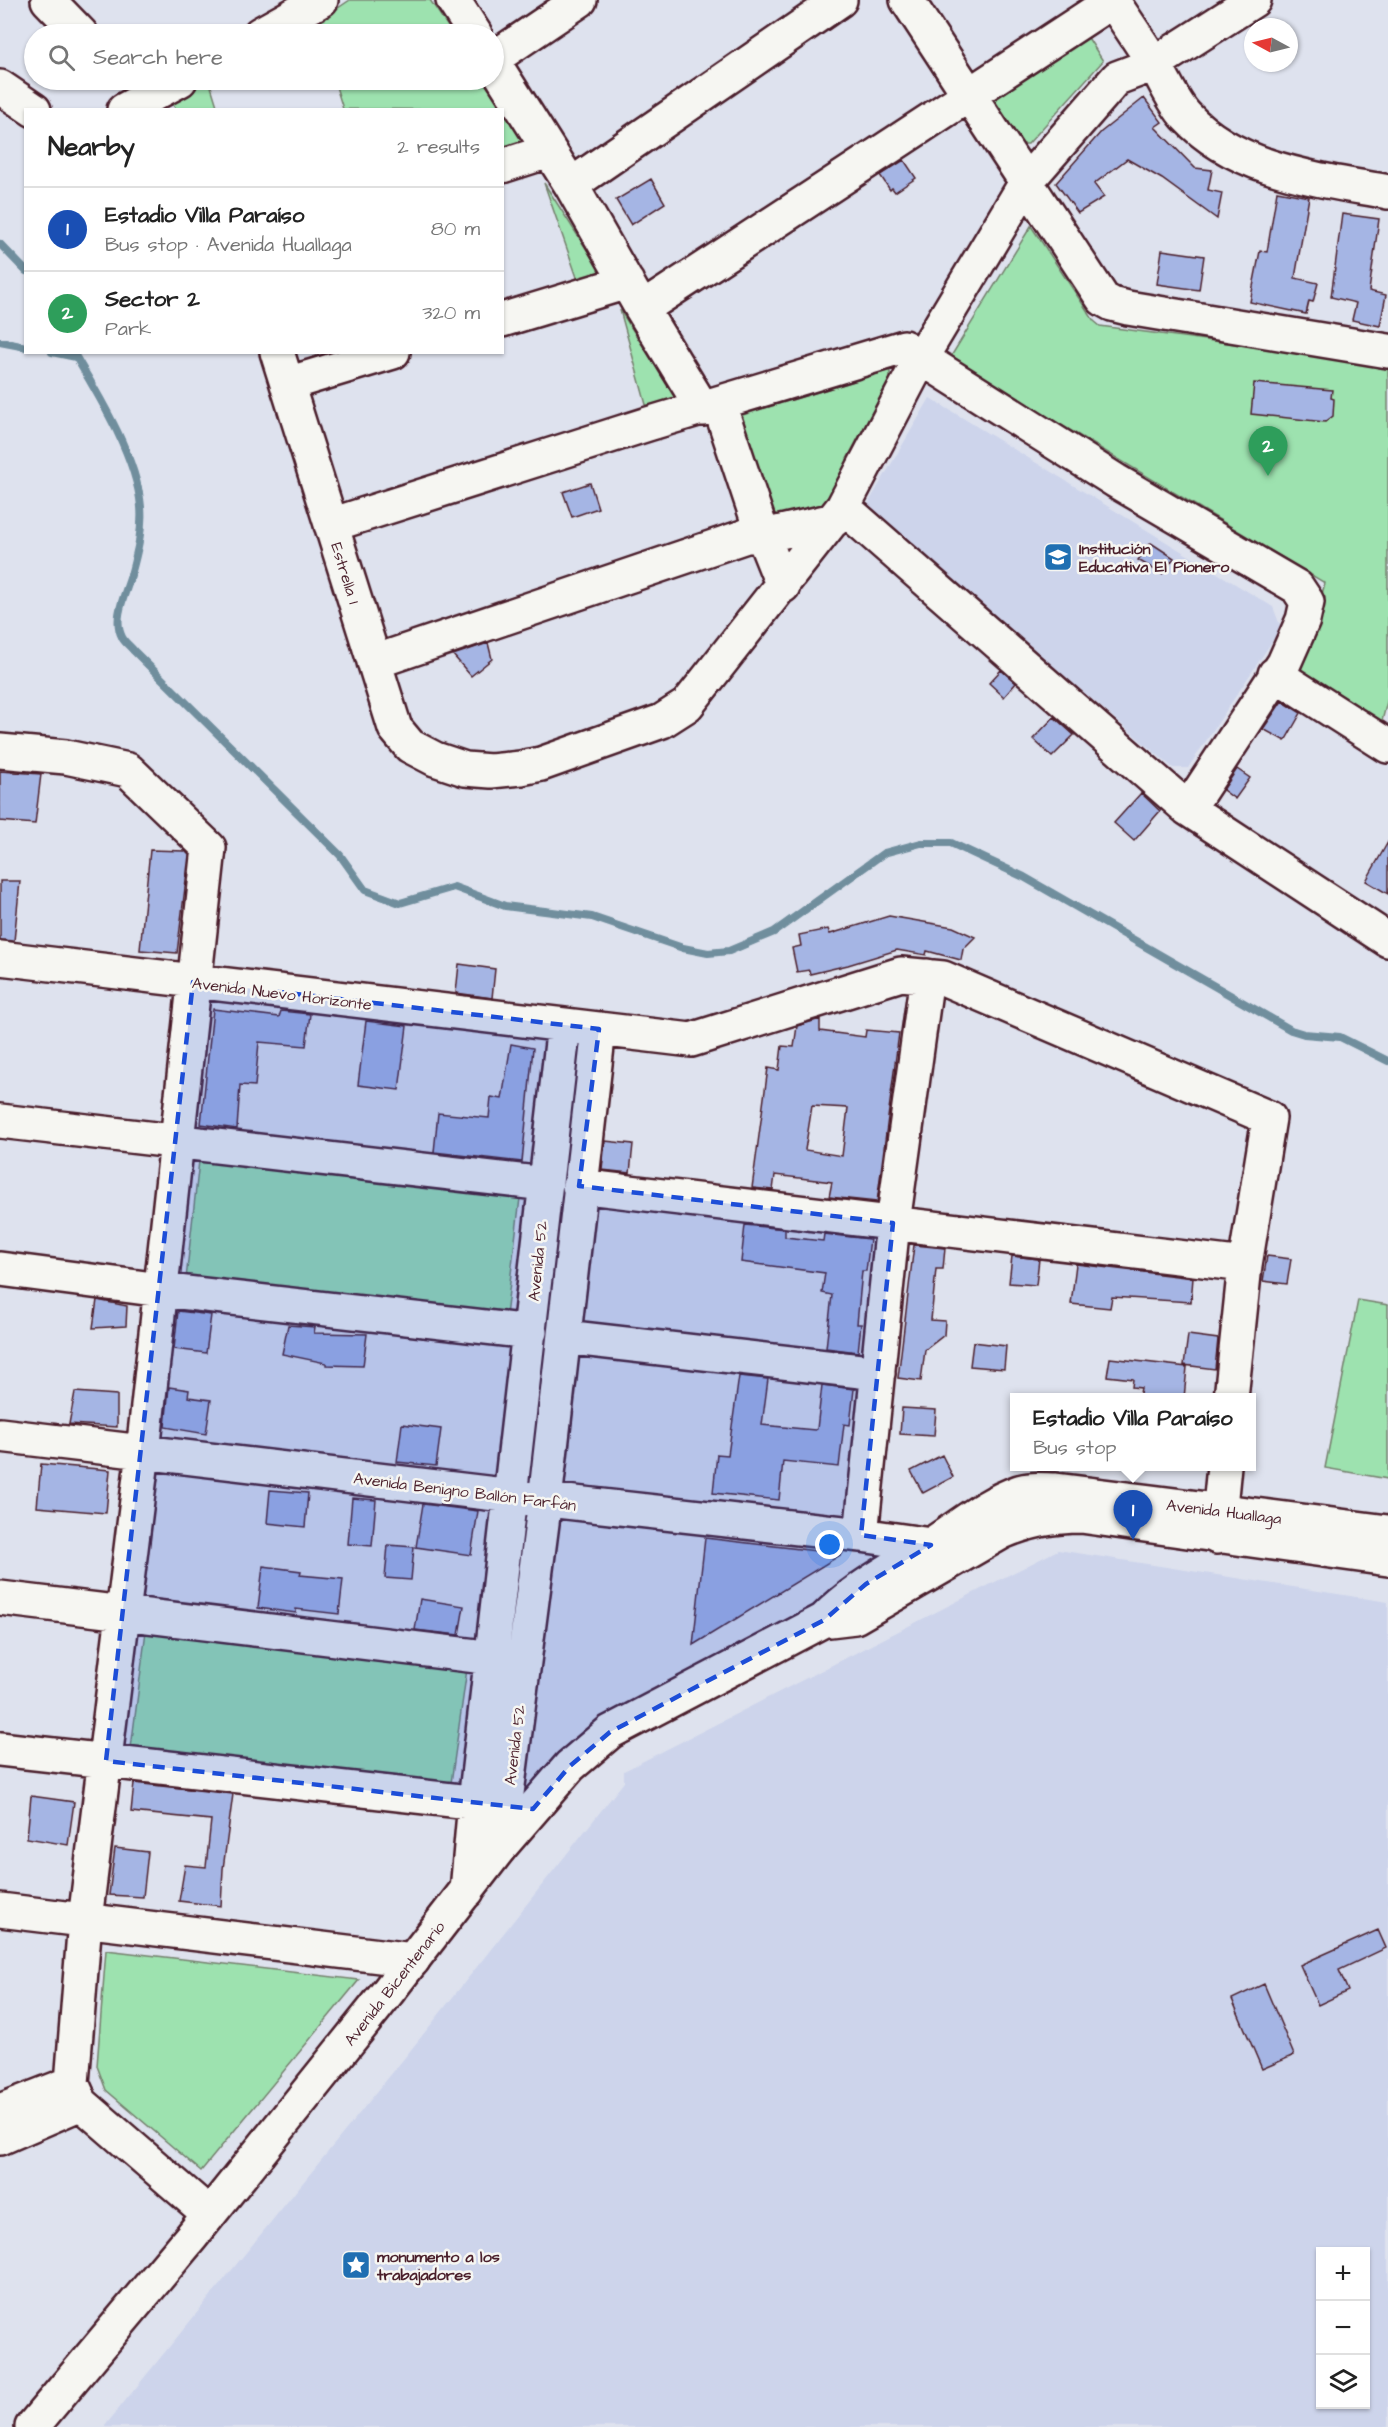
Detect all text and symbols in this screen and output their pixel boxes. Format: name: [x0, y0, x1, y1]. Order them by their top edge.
north arrow: [1244, 18, 1298, 72]
search box: [24, 24, 504, 90]
icon: search: [45, 41, 78, 74]
text: Search here: [93, 42, 223, 73]
text: Nearby: [48, 129, 135, 165]
text: 2 results: [397, 133, 480, 161]
text: Estadio Villa Paraíso: [105, 200, 304, 231]
text: 1: [66, 215, 69, 243]
text: 80 m: [431, 215, 480, 243]
text: Bus stop · Avenida Huallaga: [105, 231, 352, 259]
text: Sector 2: [105, 284, 200, 315]
text: 2: [62, 299, 73, 327]
text: 320 m: [422, 299, 480, 327]
text: Park: [105, 315, 151, 343]
pin: 2: [1248, 426, 1288, 476]
place label: Institución Educativa El Pionero: [1079, 538, 1230, 578]
street label: Estrella 1: [325, 540, 365, 607]
school or university icon: Institución Educativa El Pionero: [1042, 541, 1074, 573]
street label: Avenida Nuevo Horizonte: [191, 972, 373, 1016]
street label: Avenida 52: [523, 1220, 553, 1302]
popup: [1010, 1393, 1256, 1471]
text: Estadio Villa Paraíso: [1033, 1403, 1233, 1434]
text: Bus stop: [1033, 1434, 1116, 1462]
street label: Avenida Benigno Ballón Farfán: [352, 1467, 577, 1518]
pin: 1: [1114, 1490, 1152, 1540]
street label: Avenida Huallaga: [1165, 1494, 1283, 1531]
your location: [815, 1530, 844, 1559]
street label: Avenida 52: [499, 1704, 531, 1787]
street label: Avenida Bicentenario: [339, 1917, 450, 2050]
place label: monumento a los trabajadores: [376, 2246, 500, 2286]
map controls: [1316, 2247, 1370, 2409]
button: +: [1316, 2247, 1370, 2301]
place icon: monumento a los trabajadores: [340, 2249, 372, 2281]
button: −: [1316, 2301, 1370, 2355]
button: layers: [1316, 2355, 1370, 2409]

